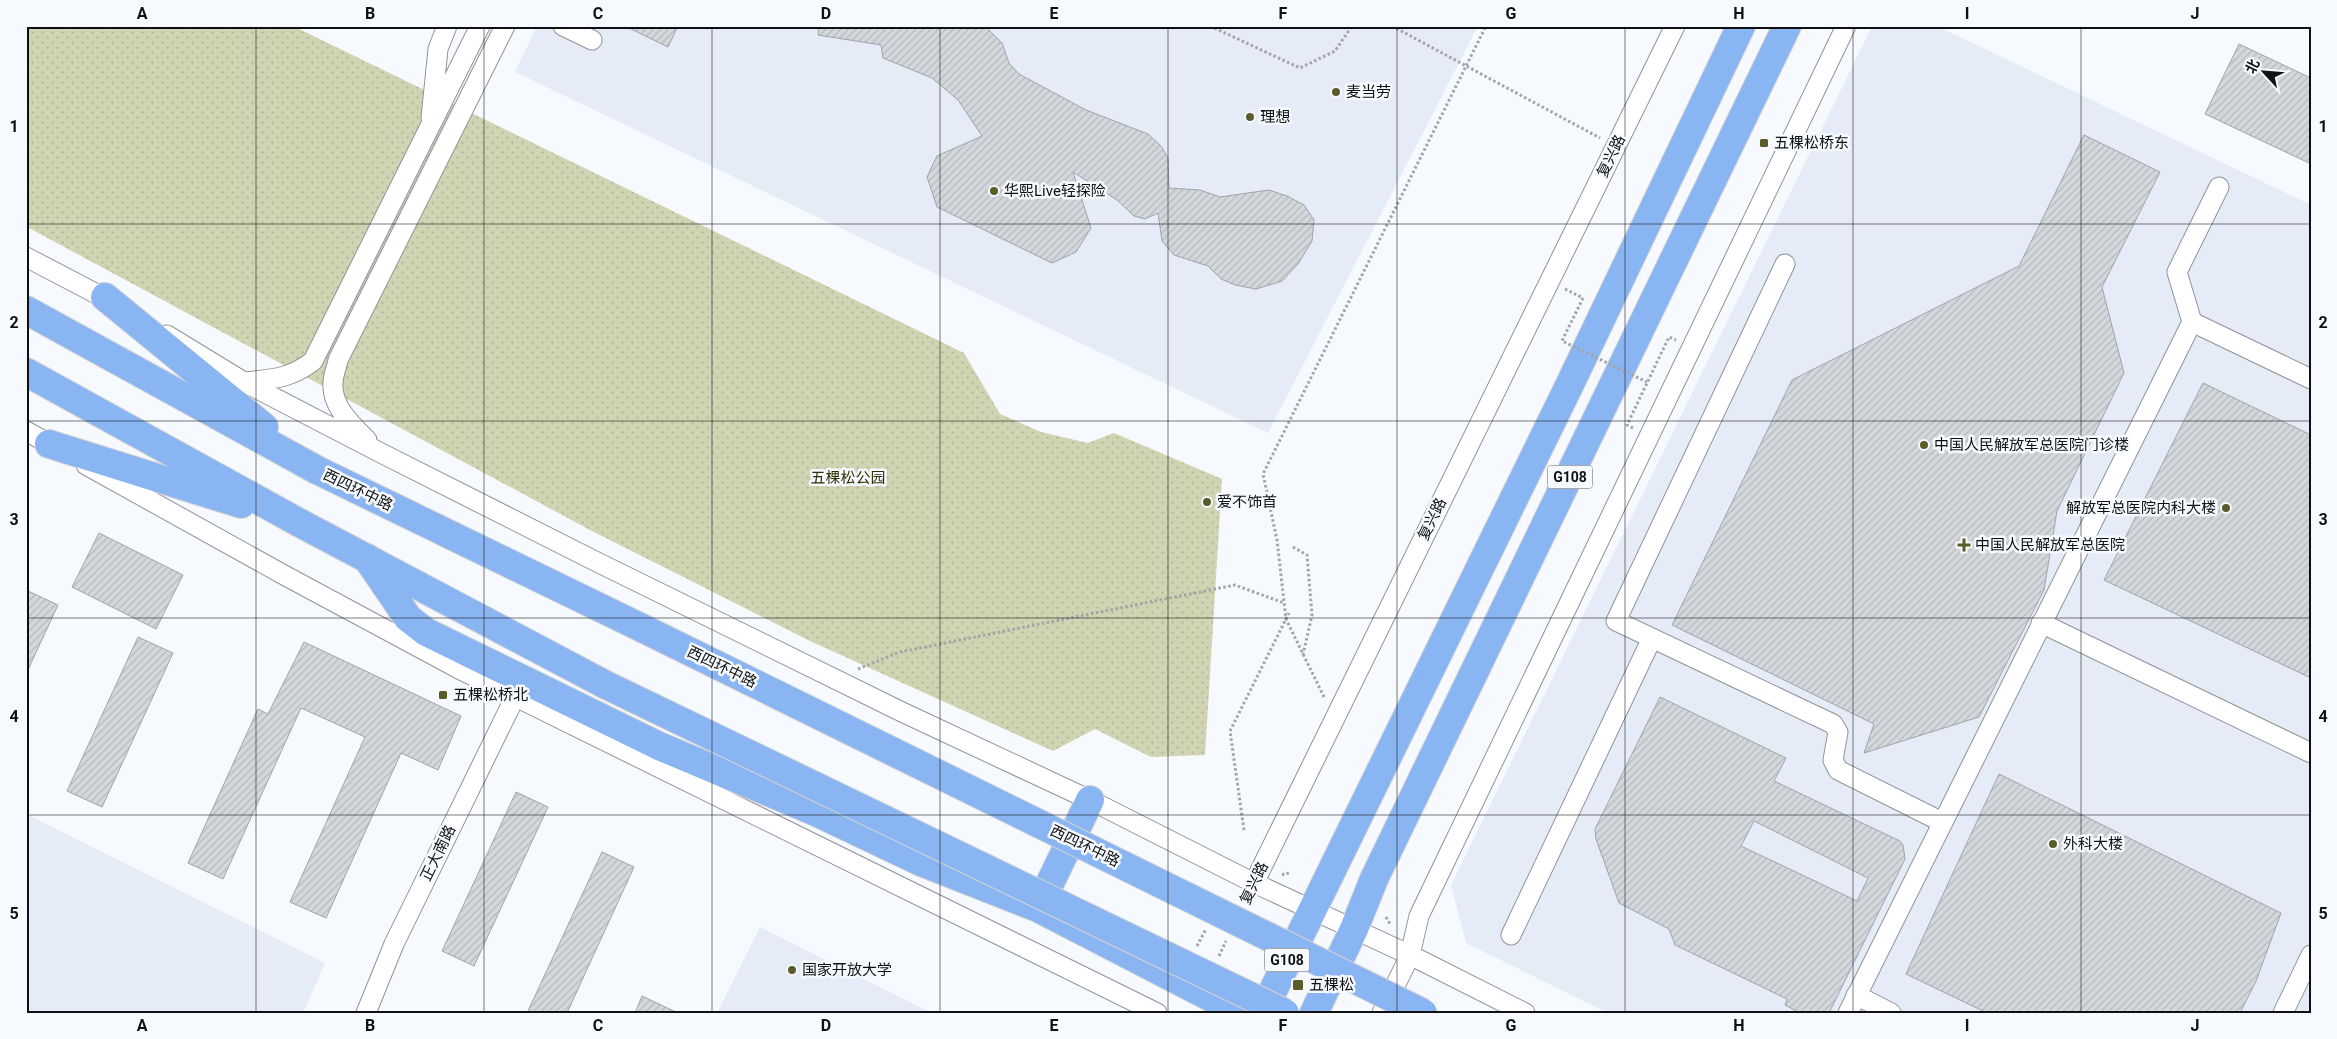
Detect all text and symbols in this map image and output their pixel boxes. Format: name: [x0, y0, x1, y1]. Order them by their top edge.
text: A: [137, 4, 148, 23]
text: B: [365, 4, 375, 23]
text: C: [593, 4, 603, 23]
text: D: [821, 4, 831, 23]
text: E: [1050, 4, 1059, 23]
text: F: [1279, 4, 1288, 23]
text: G: [1506, 4, 1517, 23]
text: H: [1733, 4, 1745, 23]
text: I: [1965, 4, 1969, 23]
text: J: [2191, 4, 2199, 23]
north arrow: [2240, 48, 2290, 98]
text: 北: [2242, 57, 2263, 76]
place label: 麦当劳: [1346, 83, 1391, 101]
marker: 麦当劳: [1330, 86, 1342, 98]
place label: 理想: [1260, 108, 1290, 126]
marker: 理想: [1244, 111, 1256, 123]
text: 1: [9, 117, 19, 136]
text: 1: [2318, 117, 2328, 136]
street label: 复兴路: [1593, 132, 1629, 180]
place label: 五棵松桥东: [1774, 134, 1849, 152]
marker: 五棵松桥东: [1758, 137, 1770, 149]
place label: 华熙Live轻探险: [1004, 182, 1106, 200]
marker: 华熙Live轻探险: [988, 185, 1000, 197]
text: 2: [9, 313, 19, 332]
text: 2: [2318, 313, 2328, 332]
place label: 中国人民解放军总医院门诊楼: [1934, 436, 2129, 454]
marker: 中国人民解放军总医院门诊楼: [1918, 439, 1930, 451]
street label: 西四环中路: [320, 465, 396, 515]
road number: G108: [1548, 466, 1592, 488]
park label: 五棵松公园: [810, 469, 886, 487]
place label: 爱不饰首: [1217, 493, 1277, 511]
street label: 复兴路: [1414, 495, 1450, 543]
marker: 爱不饰首: [1201, 496, 1213, 508]
place label: 解放军总医院内科大楼: [2066, 499, 2216, 517]
marker: 解放军总医院内科大楼: [2220, 502, 2232, 514]
text: 3: [9, 510, 19, 529]
text: 3: [2318, 510, 2328, 529]
place label: 中国人民解放军总医院: [1975, 536, 2125, 554]
marker: 中国人民解放军总医院: [1957, 538, 1971, 552]
street label: 西四环中路: [684, 642, 760, 692]
place label: 五棵松桥北: [453, 686, 528, 704]
marker: 五棵松桥北: [437, 689, 449, 701]
text: 4: [9, 707, 19, 726]
text: 4: [2318, 707, 2328, 726]
street label: 西四环中路: [1047, 821, 1123, 871]
street label: 正大南路: [417, 822, 459, 884]
place label: 外科大楼: [2063, 835, 2123, 853]
marker: 外科大楼: [2047, 838, 2059, 850]
street label: 复兴路: [1236, 859, 1272, 907]
text: 5: [9, 904, 19, 923]
text: 5: [2318, 904, 2328, 923]
road number: G108: [1264, 948, 1310, 972]
place label: 国家开放大学: [802, 961, 892, 979]
marker: 国家开放大学: [786, 964, 798, 976]
place label: 五棵松: [1309, 976, 1354, 994]
marker: 五棵松: [1291, 978, 1305, 992]
text: A: [137, 1016, 148, 1035]
text: B: [365, 1016, 375, 1035]
text: C: [593, 1016, 603, 1035]
text: D: [821, 1016, 831, 1035]
text: E: [1050, 1016, 1059, 1035]
text: F: [1279, 1016, 1288, 1035]
text: G: [1506, 1016, 1517, 1035]
text: H: [1733, 1016, 1745, 1035]
text: I: [1965, 1016, 1969, 1035]
text: J: [2191, 1016, 2199, 1035]

